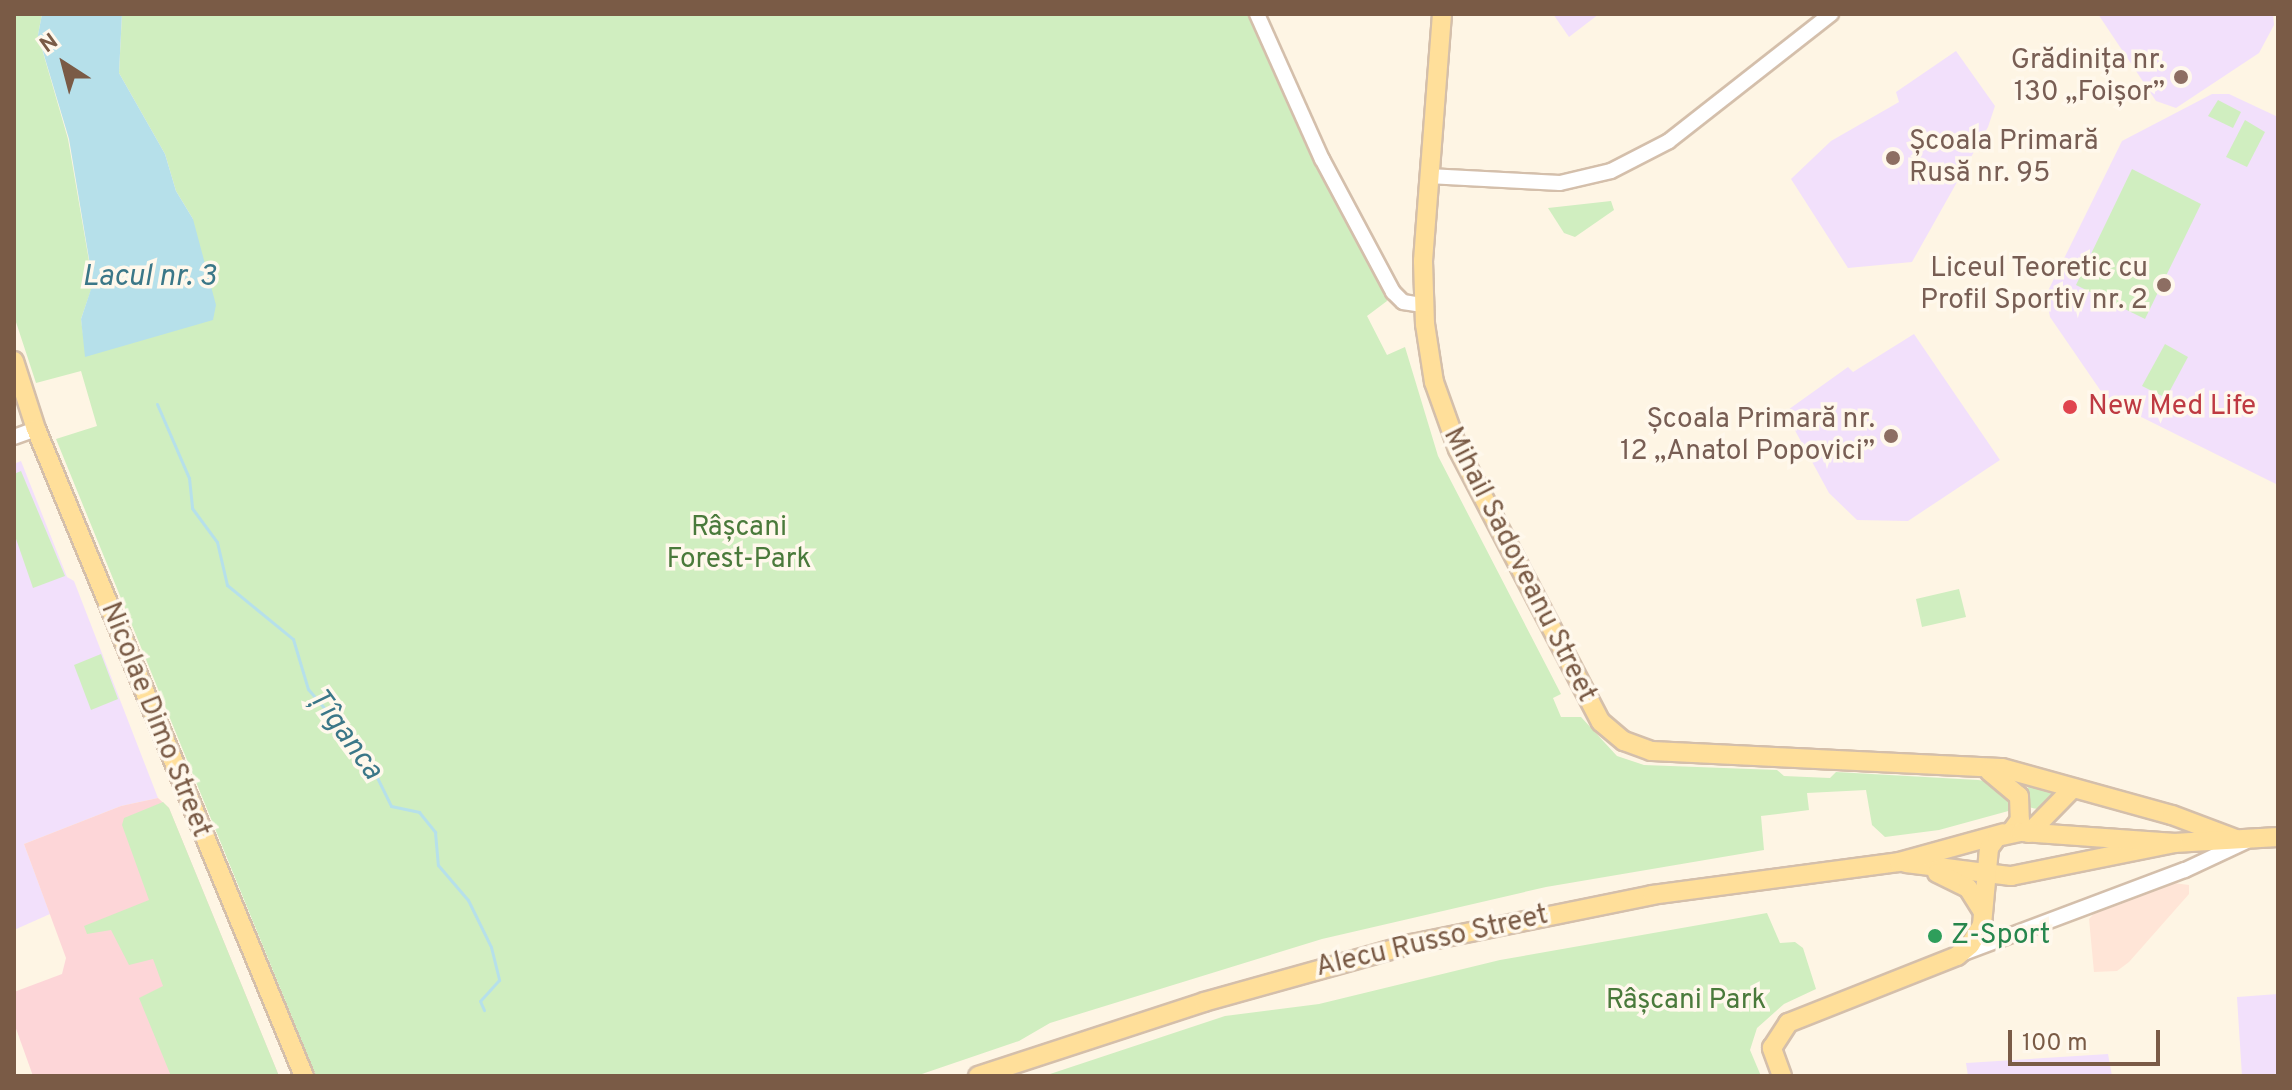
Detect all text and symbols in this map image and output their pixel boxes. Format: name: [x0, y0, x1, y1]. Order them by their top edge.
north arrow: [24, 24, 104, 104]
text: N: [35, 29, 64, 60]
place label: Grădinița nr. 130 „Foișor”: [2011, 44, 2165, 110]
marker: Grădinița nr. 130 „Foișor”: [2172, 68, 2190, 86]
place label: Școala Primară Rusă nr. 95: [1909, 125, 2098, 191]
marker: Școala Primară Rusă nr. 95: [1884, 149, 1902, 167]
place label: Liceul Teoretic cu Profil Sportiv nr. 2: [1920, 252, 2148, 318]
water label: Lacul nr. 3: [82, 260, 216, 296]
marker: Liceul Teoretic cu Profil Sportiv nr. 2: [2155, 276, 2173, 294]
place label: New Med Life: [2088, 390, 2256, 424]
marker: New Med Life: [2059, 396, 2081, 418]
place label: Școala Primară nr. 12 „Anatol Popovici”: [1620, 403, 1875, 469]
street label: Mihail Sadoveanu Street: [1435, 422, 1603, 708]
marker: Școala Primară nr. 12 „Anatol Popovici”: [1882, 427, 1900, 445]
park label: Râșcani Forest-Park: [667, 511, 811, 577]
street label: Nicolae Dimo Street: [92, 598, 218, 842]
water label: Țîganca: [299, 682, 389, 788]
street label: Alecu Russo Street: [1313, 899, 1551, 985]
place label: Z-Sport: [1951, 919, 2050, 953]
marker: Z-Sport: [1926, 927, 1944, 945]
park label: Râșcani Park: [1606, 984, 1766, 1018]
scale bar: [2012, 1014, 2164, 1064]
text: 100 m: [2022, 1029, 2088, 1059]

